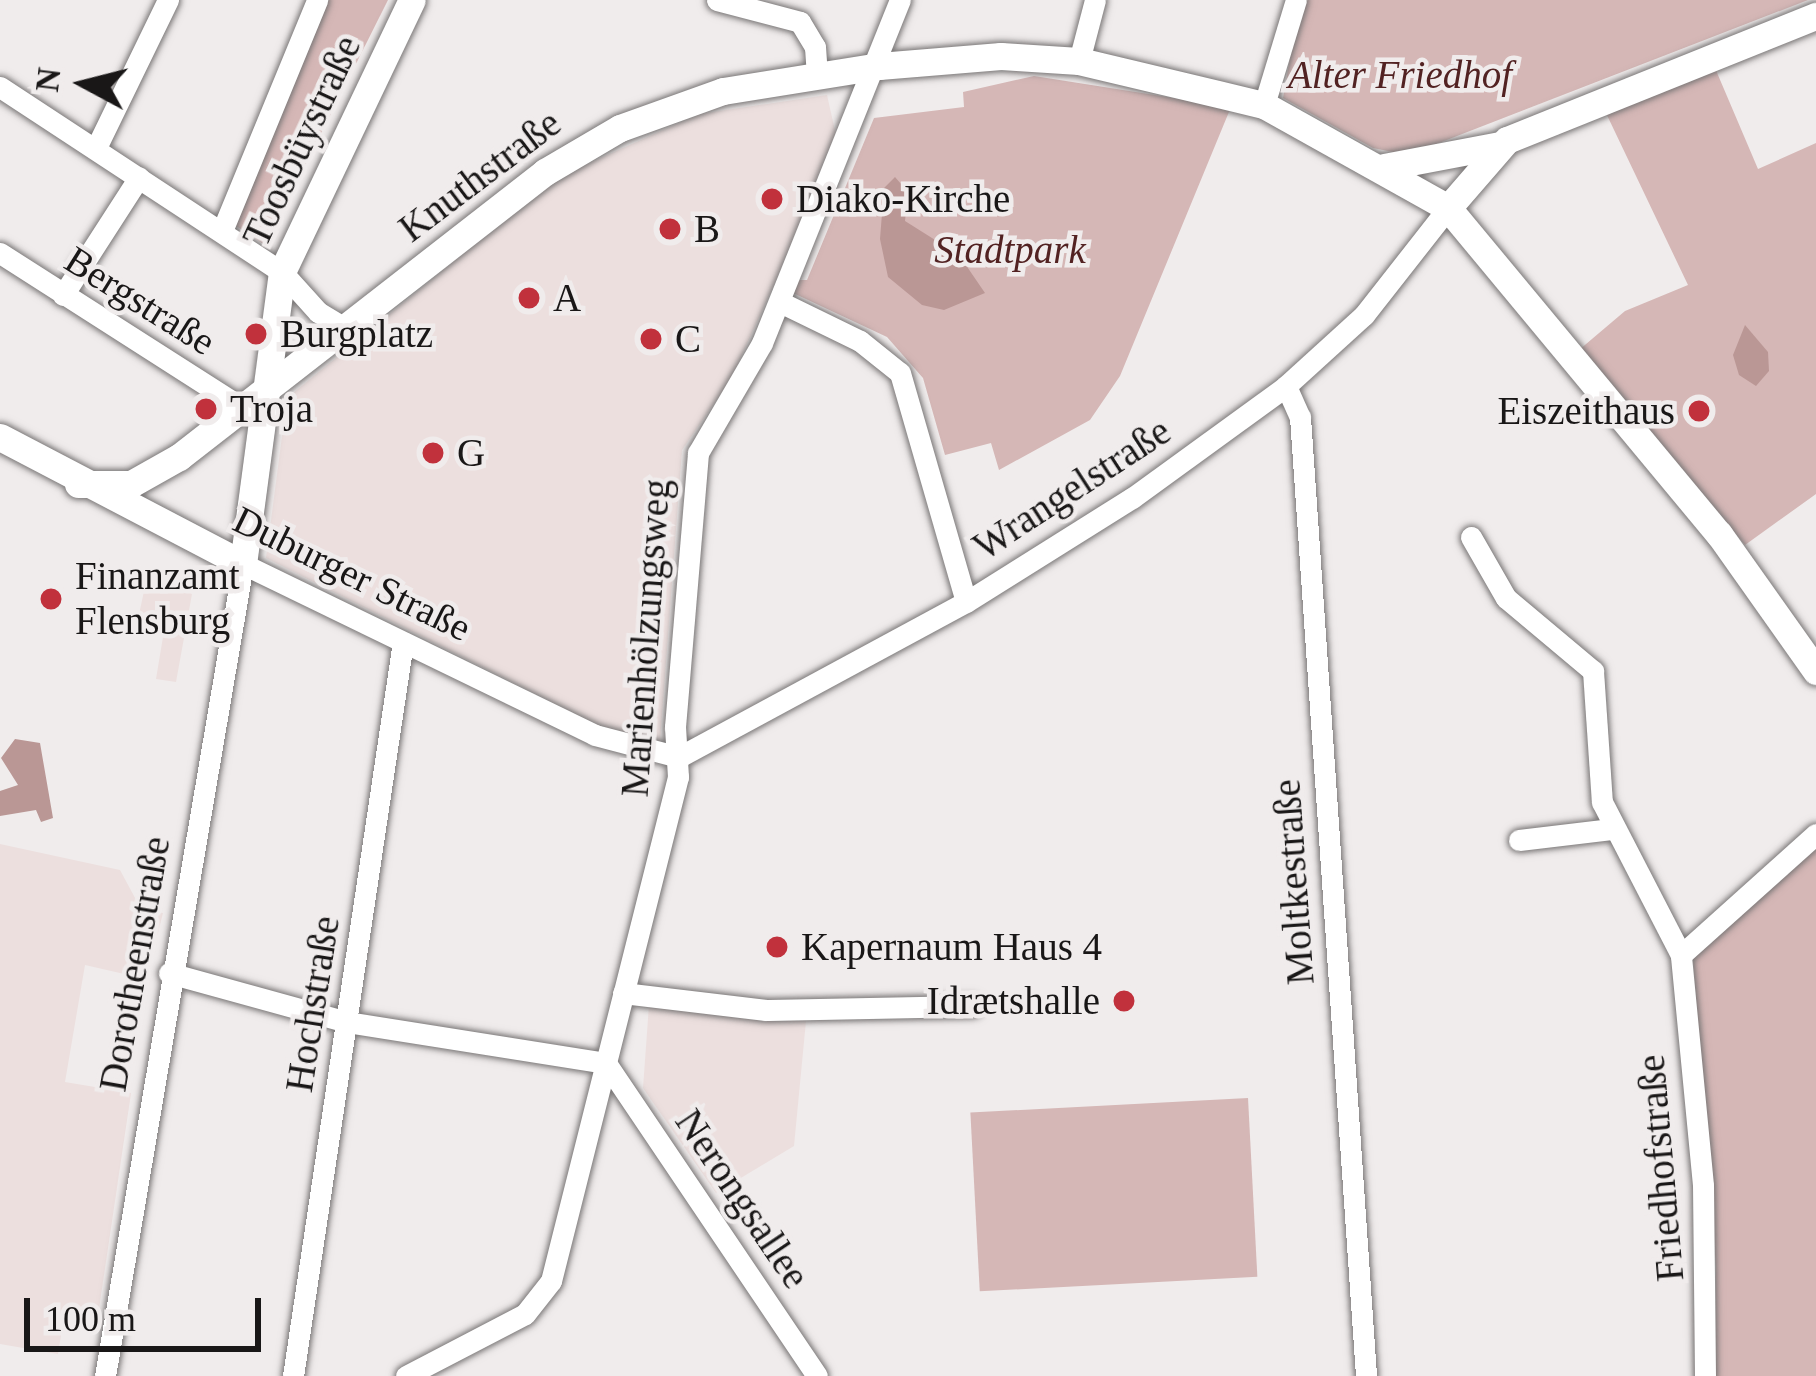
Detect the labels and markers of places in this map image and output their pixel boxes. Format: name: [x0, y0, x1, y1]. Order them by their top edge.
place label: Diako-Kirche: [796, 176, 1010, 222]
marker: Diako-Kirche: [759, 186, 785, 212]
place label: B: [694, 206, 720, 252]
marker: B: [657, 216, 683, 242]
place label: A: [553, 275, 581, 321]
marker: A: [516, 285, 542, 311]
place label: Burgplatz: [280, 311, 433, 357]
place label: C: [675, 316, 701, 362]
marker: Burgplatz: [243, 321, 269, 347]
marker: C: [638, 326, 664, 352]
place label: Troja: [230, 386, 313, 432]
place label: Eiszeithaus: [1497, 388, 1675, 434]
marker: Troja: [193, 396, 219, 422]
marker: Eiszeithaus: [1686, 398, 1712, 424]
place label: G: [457, 430, 485, 476]
marker: G: [420, 440, 446, 466]
place label: Finanzamt Flensburg: [75, 554, 240, 645]
marker: Finanzamt Flensburg: [38, 586, 64, 612]
place label: Kapernaum Haus 4: [801, 924, 1102, 970]
marker: Kapernaum Haus 4: [764, 934, 790, 960]
place label: Idrætshalle: [927, 978, 1100, 1024]
marker: Idrætshalle: [1111, 988, 1137, 1014]

